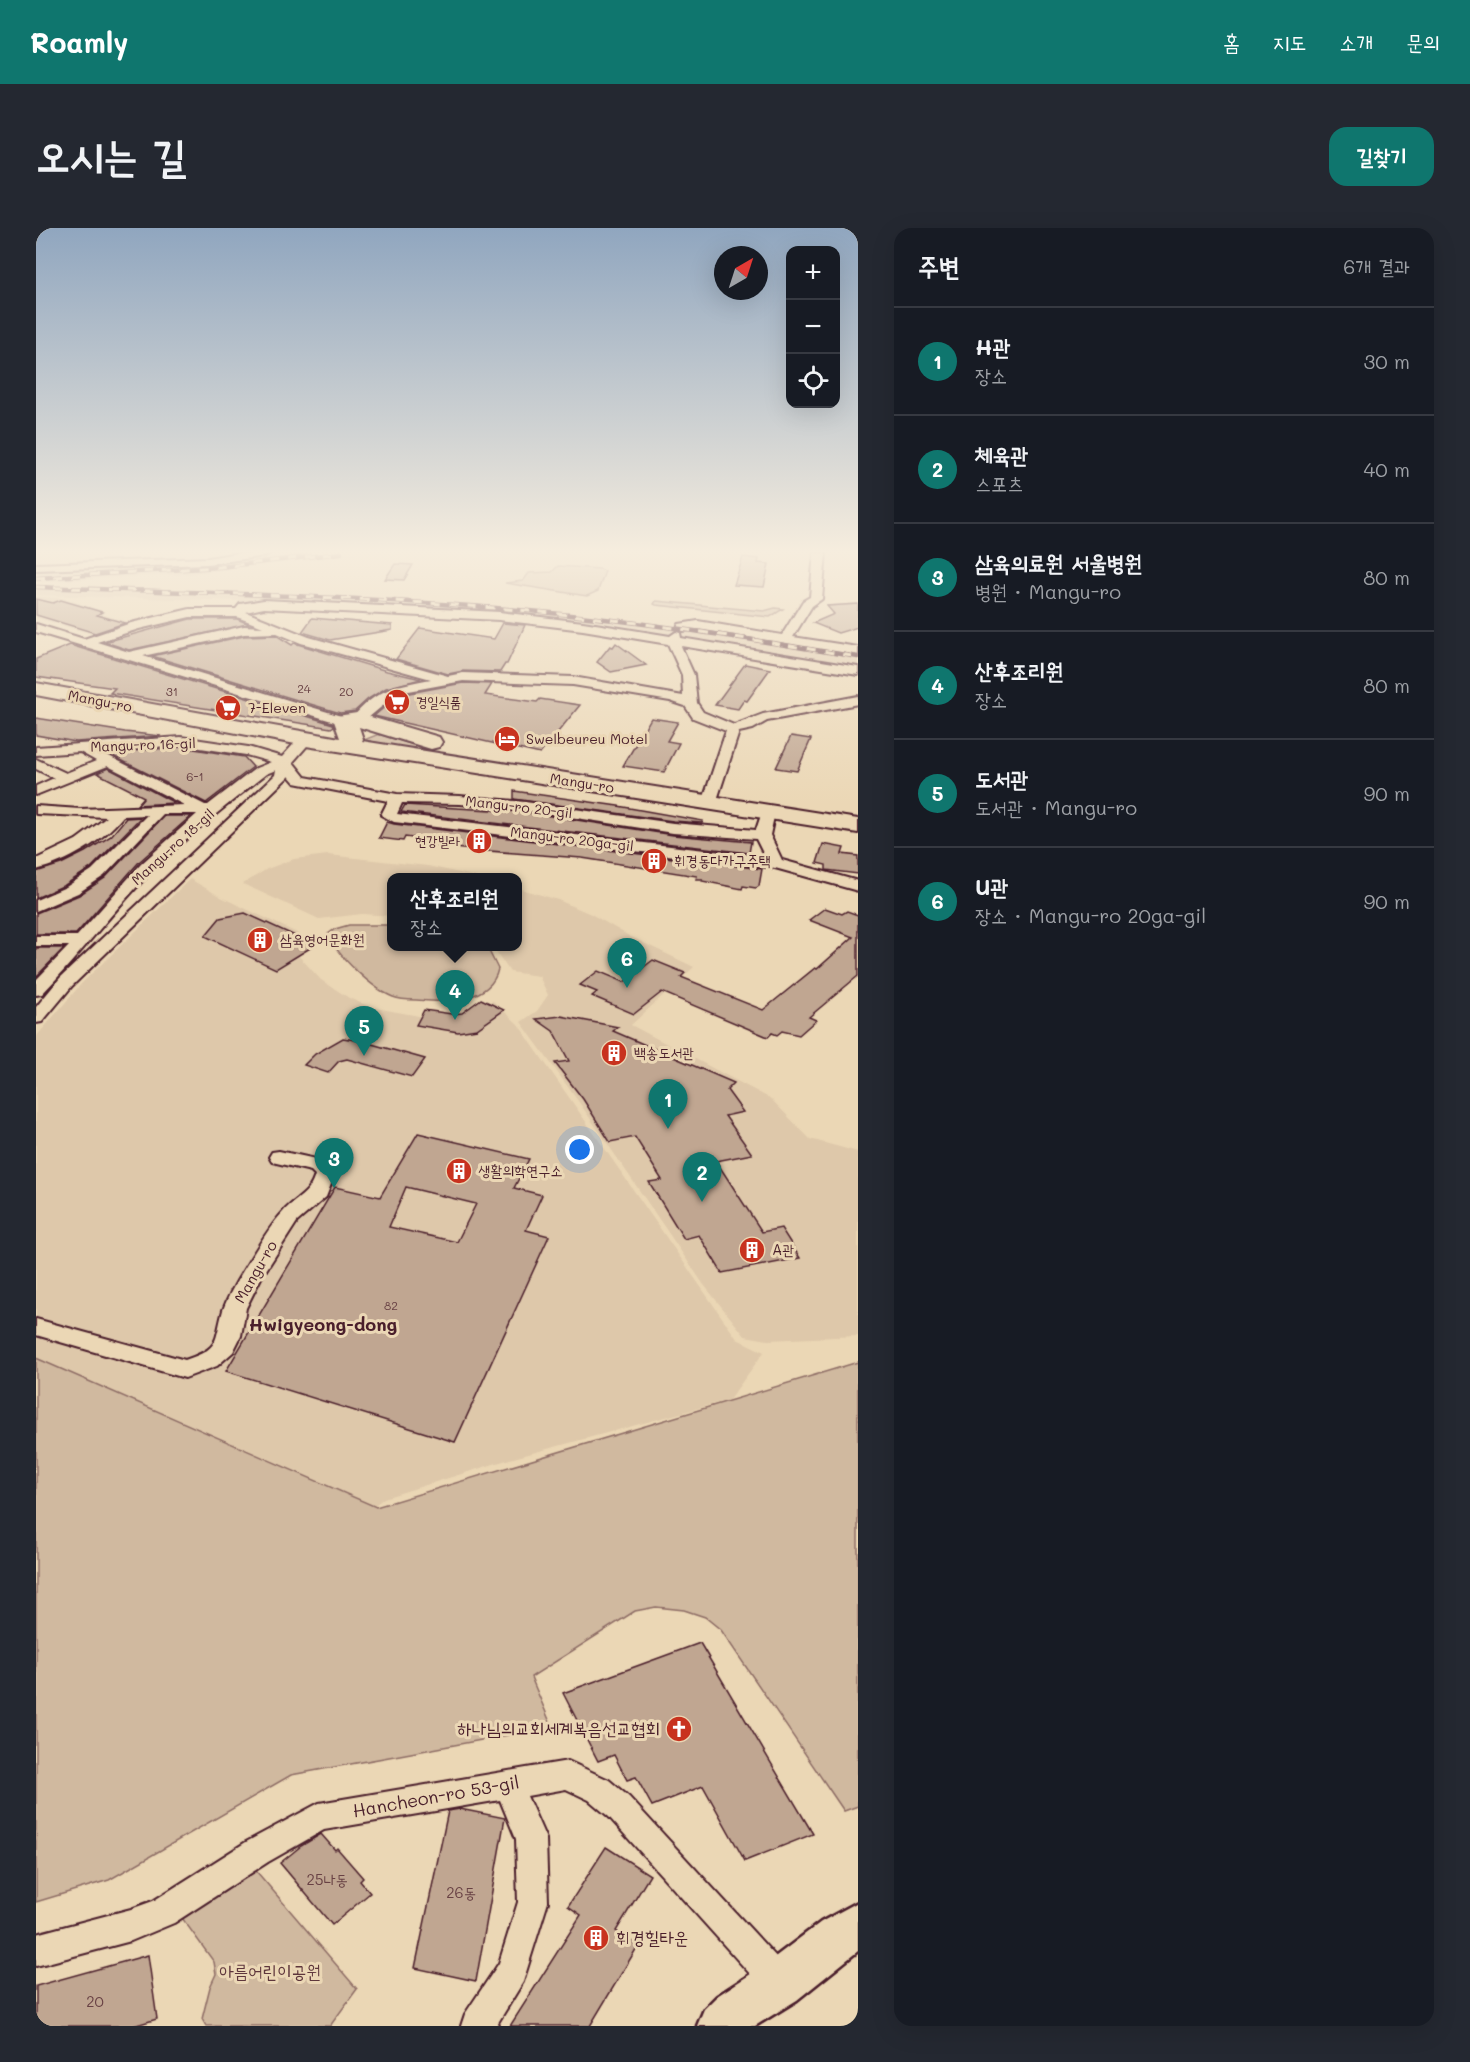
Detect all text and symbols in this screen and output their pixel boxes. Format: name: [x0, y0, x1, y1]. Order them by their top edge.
text: Roamly: [30, 24, 129, 60]
text: 홈: [1223, 28, 1240, 55]
text: 지도: [1273, 28, 1306, 55]
text: 소개: [1339, 28, 1373, 55]
text: 문의: [1406, 28, 1440, 55]
text: 오시는 길: [36, 127, 186, 182]
button: 길찾기: [1329, 127, 1434, 186]
north arrow: [714, 246, 768, 300]
map controls: [786, 246, 840, 408]
button: +: [786, 246, 840, 300]
text: 주변: [918, 249, 960, 283]
text: 6개 결과: [1343, 253, 1410, 279]
button: −: [786, 300, 840, 354]
text: H관: [975, 332, 1010, 361]
text: 1: [933, 348, 942, 374]
text: 30 m: [1364, 348, 1410, 374]
button: locate: [786, 354, 840, 408]
text: 장소: [975, 362, 1007, 388]
text: 체육관: [975, 440, 1028, 469]
text: 2: [932, 456, 943, 482]
text: 40 m: [1364, 456, 1410, 482]
text: 스포츠: [975, 470, 1023, 496]
text: 삼육의료원 서울병원: [975, 548, 1142, 577]
text: 3: [932, 564, 944, 590]
text: 80 m: [1363, 564, 1410, 590]
text: 병원 · Mangu-ro: [975, 578, 1121, 604]
text: 산후조리원: [975, 656, 1064, 685]
text: 4: [931, 672, 944, 698]
text: 80 m: [1363, 672, 1410, 698]
house number: 24: [297, 680, 311, 696]
house number: 31: [166, 683, 178, 699]
house number: 20: [339, 683, 354, 699]
street label: Mangu-ro: [67, 685, 134, 716]
text: 장소: [975, 686, 1007, 712]
supermarket icon: 경일식품: [382, 687, 412, 717]
place label: 경일식품: [416, 692, 461, 711]
supermarket icon: 7-Eleven: [213, 693, 243, 723]
place label: 7-Eleven: [248, 698, 306, 717]
hotel icon: Swelbeureu Motel: [492, 724, 522, 754]
place label: Swelbeureu Motel: [526, 729, 648, 748]
street label: Mangu-ro 16-gil: [90, 733, 196, 756]
text: 도서관: [975, 764, 1028, 793]
house number: 6-1: [186, 768, 204, 784]
street label: Mangu-ro: [549, 768, 615, 797]
text: 5: [932, 780, 943, 806]
text: 90 m: [1364, 780, 1410, 806]
street label: Mangu-ro 20-gil: [465, 791, 574, 822]
text: 도서관 · Mangu-ro: [975, 794, 1137, 820]
street label: Mangu-ro 18-gil: [127, 804, 218, 889]
street label: Mangu-ro 20ga-gil: [509, 822, 635, 856]
building icon: 현강빌라: [464, 826, 494, 856]
place label: 현강빌라: [415, 831, 461, 850]
building icon: 휘경동다가구주택: [639, 846, 669, 876]
place label: 휘경동다가구주택: [674, 850, 771, 870]
text: U관: [975, 872, 1008, 901]
popup: [387, 873, 522, 951]
text: 산후조리원: [410, 883, 499, 912]
text: 6: [931, 888, 944, 914]
text: 90 m: [1364, 888, 1410, 914]
text: 장소 · Mangu-ro 20ga-gil: [975, 902, 1206, 928]
text: 장소: [410, 913, 442, 939]
building icon: 삼육영어문화원: [245, 925, 275, 955]
place label: 삼육영어문화원: [280, 929, 365, 949]
pin: 6: [608, 938, 646, 988]
pin: 4: [436, 970, 474, 1020]
pin: 5: [344, 1006, 384, 1056]
building icon: 백송도서관: [599, 1038, 629, 1068]
place label: 백송도서관: [634, 1042, 694, 1062]
pin: 1: [648, 1080, 688, 1129]
your location: [565, 1135, 594, 1164]
pin: 3: [314, 1138, 354, 1188]
pin: 2: [682, 1152, 722, 1202]
building icon: 생활의학연구소: [444, 1156, 474, 1186]
place label: 생활의학연구소: [478, 1160, 563, 1180]
building icon: A관: [737, 1235, 767, 1265]
street label: Mangu-ro: [229, 1236, 281, 1306]
place label: A관: [772, 1239, 794, 1259]
house number: 82: [384, 1297, 398, 1313]
district label: Hwigyeong-dong: [249, 1312, 398, 1336]
church icon: 하나님의교회세계복음선교협회: [664, 1714, 694, 1744]
place label: 하나님의교회세계복음선교협회: [457, 1716, 660, 1740]
street label: Hancheon-ro 53-gil: [351, 1770, 521, 1822]
house number: 25나동: [306, 1869, 348, 1889]
house number: 26동: [446, 1882, 476, 1902]
building icon: 휘경힐타운: [581, 1923, 611, 1953]
place label: 휘경힐타운: [616, 1925, 688, 1949]
park label: 아름어린이공원: [219, 1959, 321, 1983]
house number: 20: [86, 1991, 104, 2011]

